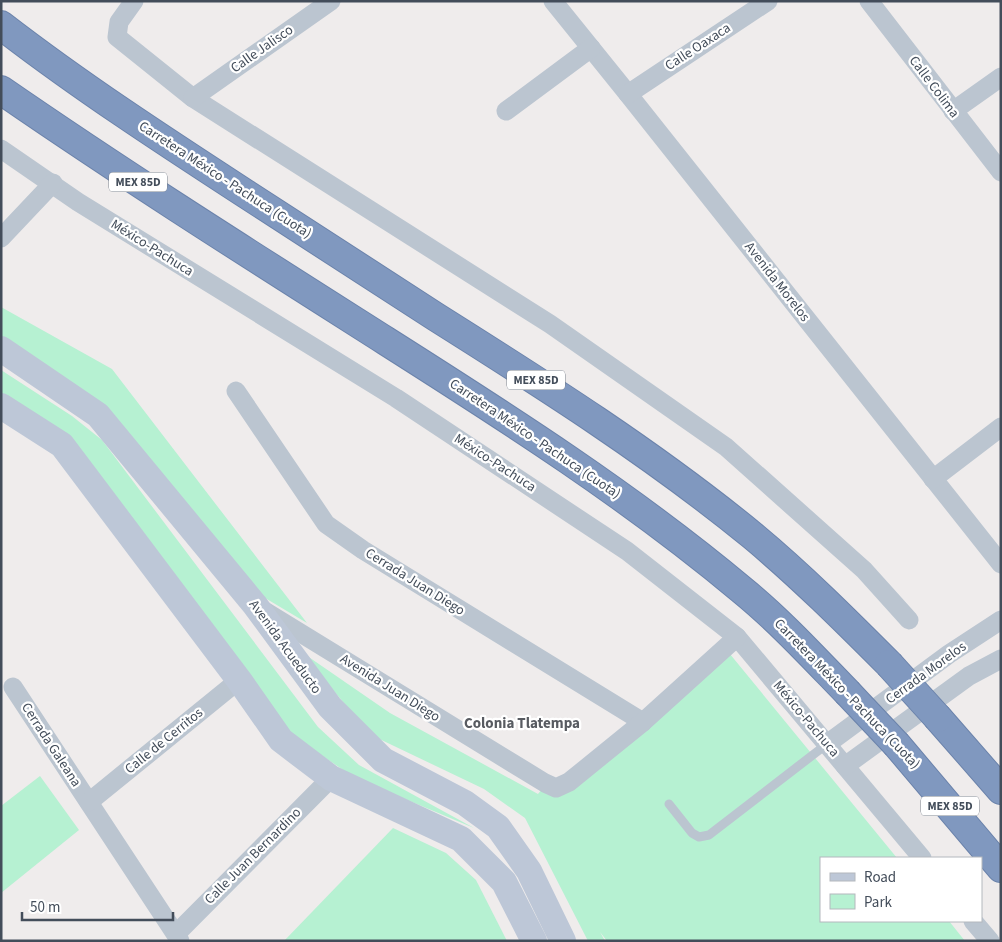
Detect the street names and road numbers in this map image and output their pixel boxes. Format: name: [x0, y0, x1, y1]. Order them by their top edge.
street label: Calle Oaxaca: [661, 18, 735, 76]
street label: Calle Jalisco: [227, 20, 297, 78]
street label: Calle Colima: [904, 52, 964, 122]
street label: Carretera México - Pachuca (Cuota): [135, 116, 315, 244]
road number: MEX 85D: [109, 172, 167, 192]
street label: México-Pachuca: [107, 215, 197, 281]
street label: Avenida Morelos: [740, 238, 815, 326]
road number: MEX 85D: [507, 370, 565, 390]
street label: Carretera México - Pachuca (Cuota): [445, 374, 625, 504]
street label: México-Pachuca: [450, 429, 540, 497]
street label: Cerrada Juan Diego: [361, 543, 469, 621]
street label: Avenida Acueducto: [244, 596, 326, 698]
street label: Carretera México - Pachuca (Cuota): [769, 614, 925, 774]
street label: Cerrada Morelos: [882, 637, 971, 709]
street label: Avenida Juan Diego: [336, 649, 444, 727]
street label: México-Pachuca: [768, 677, 844, 761]
street label: Cerrada Galeana: [16, 699, 86, 791]
street label: Calle de Cerritos: [121, 703, 208, 779]
road number: MEX 85D: [921, 796, 979, 816]
street label: Calle Juan Bernardino: [200, 803, 306, 909]

